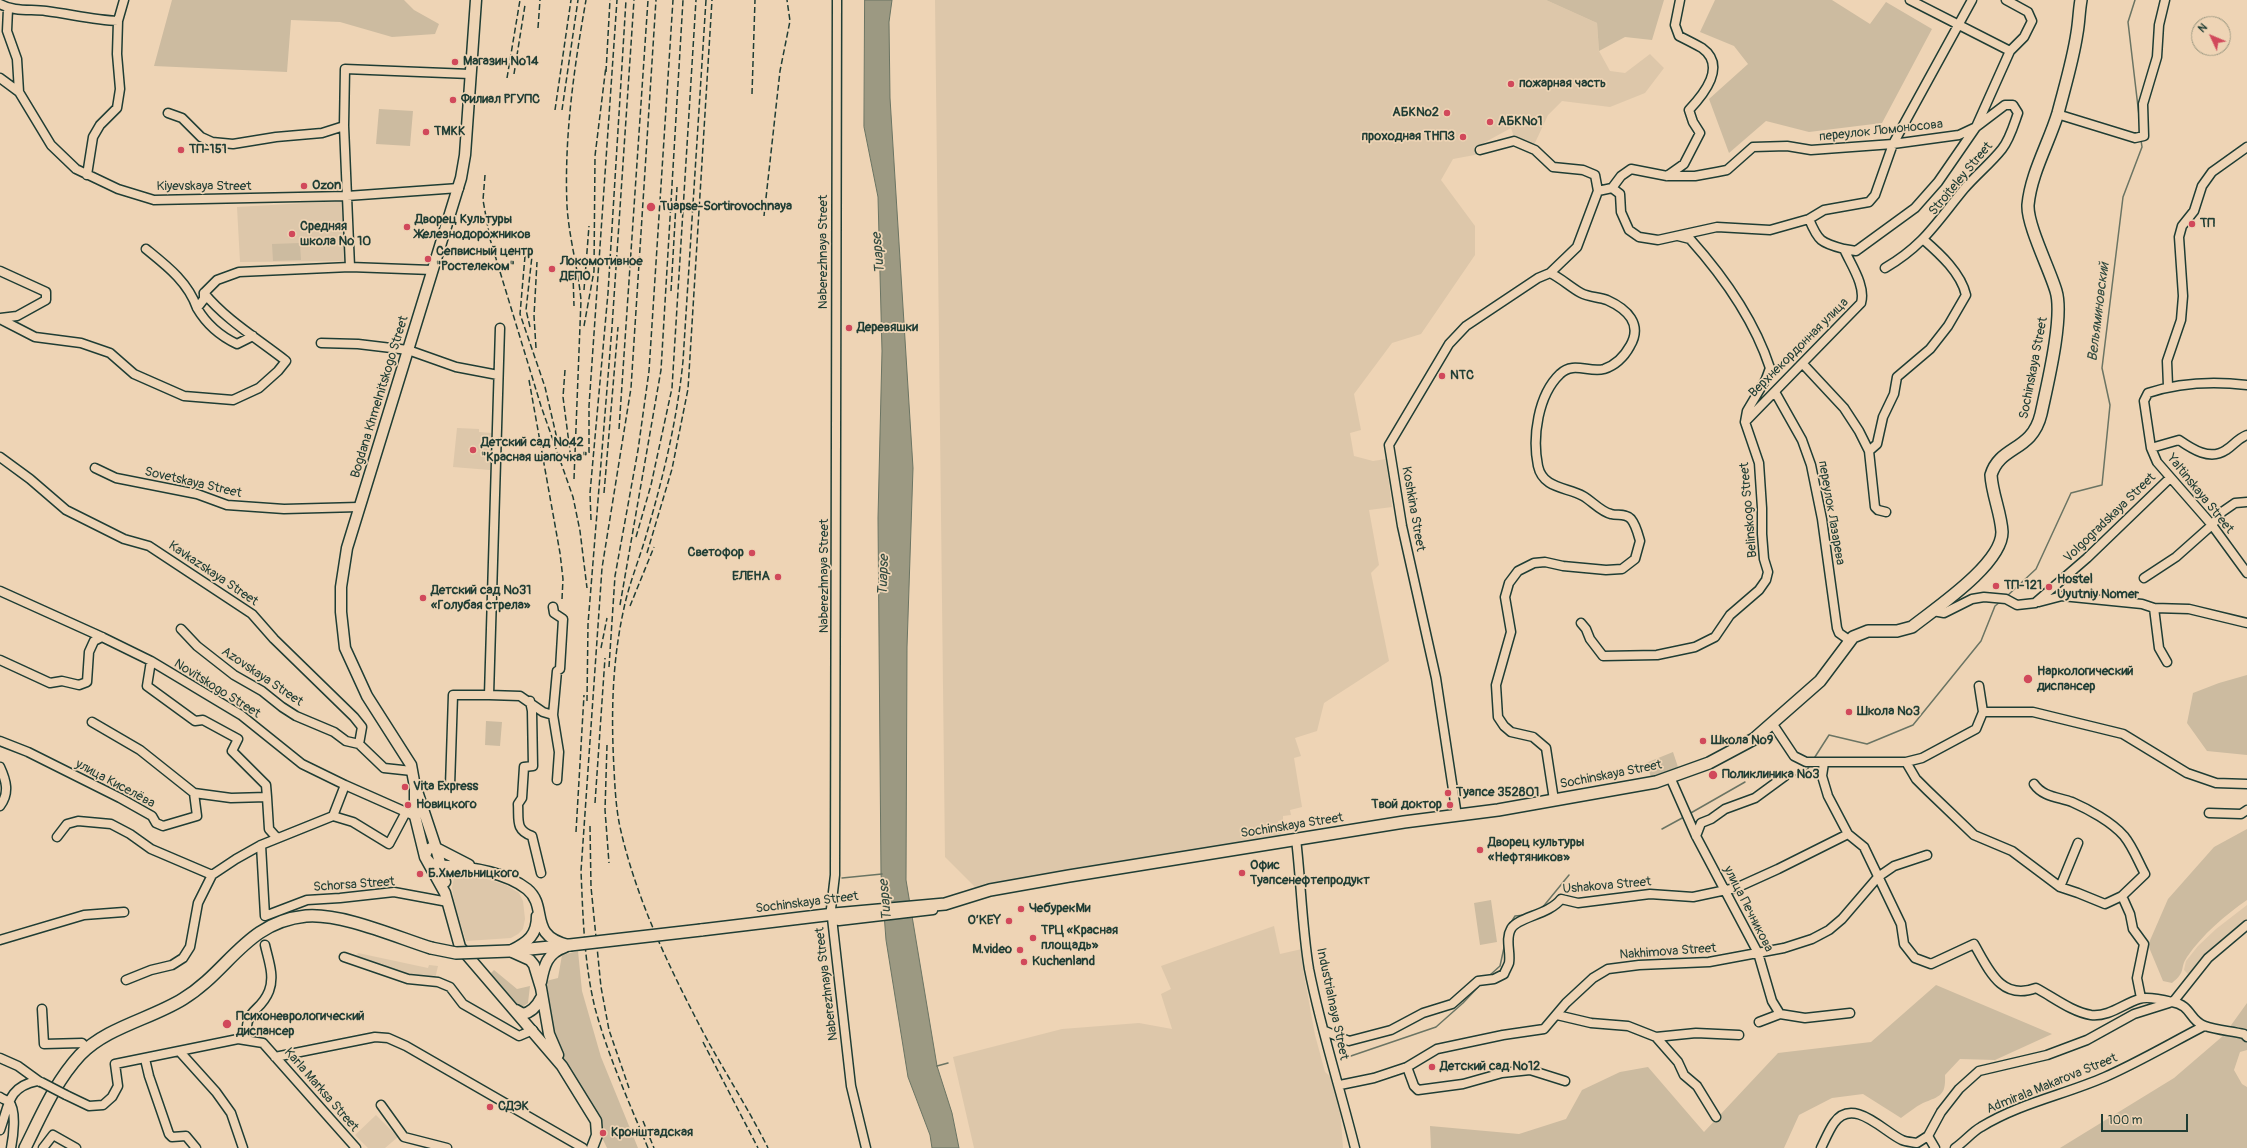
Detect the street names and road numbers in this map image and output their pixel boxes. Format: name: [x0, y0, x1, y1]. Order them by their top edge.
street label: переулок Ломоносова: [1818, 117, 1944, 145]
street label: Stroiteley Street: [1926, 139, 1996, 219]
street label: Kiyevskaya Street: [157, 179, 251, 195]
street label: Naberezhnaya Street: [816, 195, 832, 309]
street label: Верхнекордонная улица: [1746, 295, 1852, 401]
street label: Bogdana Khmelnitskogo Street: [348, 314, 412, 480]
street label: Sochinskaya Street: [2016, 316, 2052, 420]
street label: Yaltinskaya Street: [2163, 451, 2237, 537]
street label: переулок Лазарева: [1814, 460, 1848, 566]
street label: Belinskogo Street: [1737, 462, 1761, 558]
street label: Sovetskaya Street: [143, 464, 243, 502]
street label: Koshkina Street: [1398, 465, 1428, 553]
street label: Volgogradskaya Street: [2061, 470, 2159, 566]
street label: Naberezhnaya Street: [817, 519, 833, 633]
street label: Kavkazskaya Street: [165, 538, 261, 610]
street label: Azovskaya Street: [218, 644, 306, 710]
street label: Novitskogo Street: [171, 656, 263, 722]
street label: улица Киселёва: [73, 757, 157, 811]
street label: Sochinskaya Street: [1559, 757, 1663, 793]
street label: Sochinskaya Street: [1240, 810, 1344, 842]
street label: улица Печникова: [1720, 863, 1776, 955]
street label: Schorsa Street: [313, 874, 395, 896]
street label: Ushakova Street: [1562, 874, 1652, 898]
street label: Sochinskaya Street: [755, 889, 859, 917]
street label: Naberezhnaya Street: [812, 926, 842, 1042]
street label: Nakhimova Street: [1619, 941, 1717, 963]
street label: Industrialnaya Street: [1313, 947, 1351, 1061]
street label: Karla Marksa Street: [280, 1045, 362, 1135]
street label: Admirala Makarova Street: [1984, 1051, 2120, 1117]

